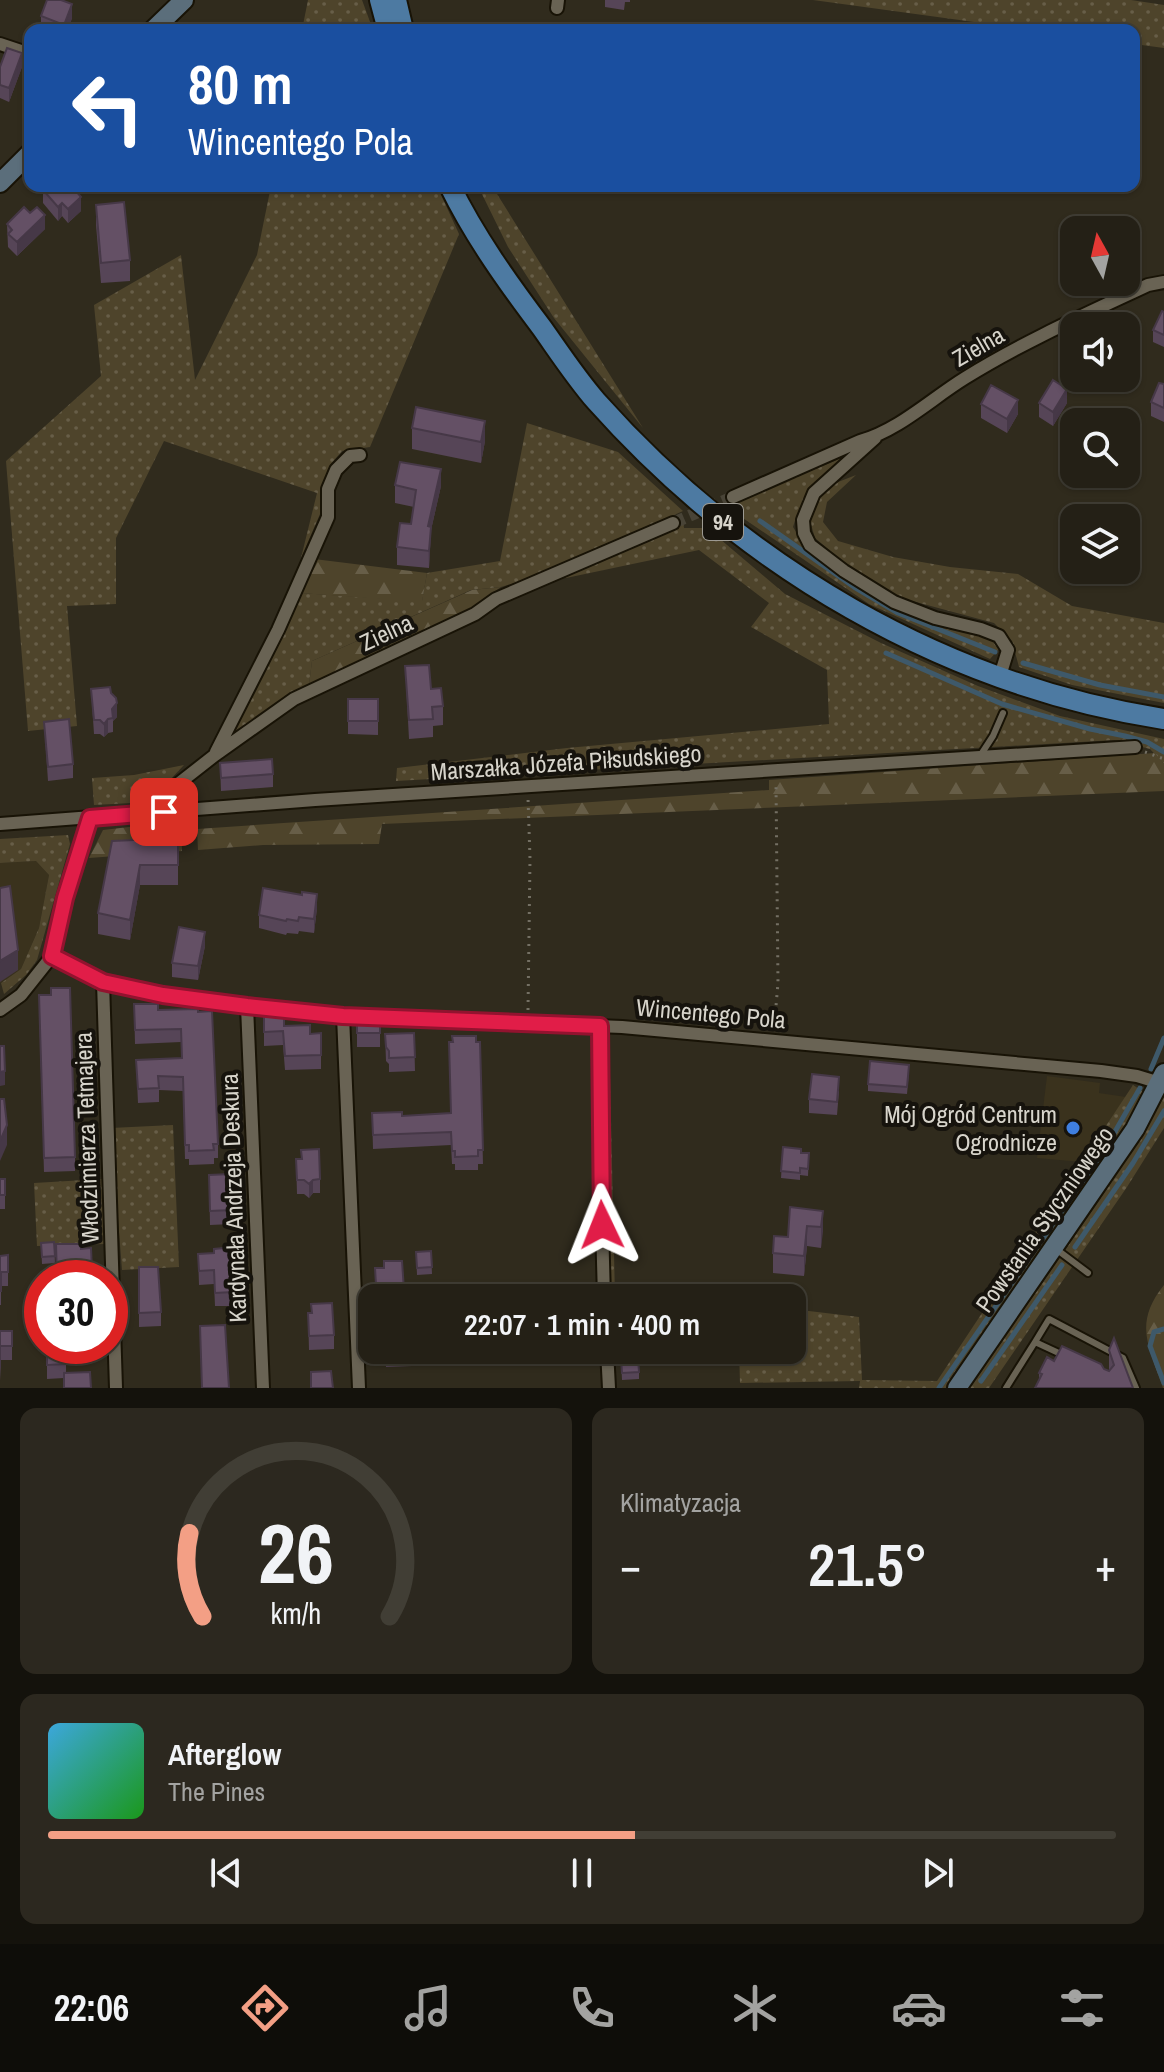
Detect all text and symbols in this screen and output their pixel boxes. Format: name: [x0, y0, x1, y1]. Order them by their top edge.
text: 80 m: [188, 46, 293, 121]
icon: left: [56, 56, 160, 160]
text: Wincentego Pola: [188, 118, 413, 166]
north arrow: [1060, 216, 1140, 296]
map controls: [1060, 216, 1140, 584]
button: sound: [1060, 312, 1140, 392]
street label: Zielna: [946, 318, 1010, 374]
button: search: [1060, 408, 1140, 488]
road number: 94: [703, 504, 743, 540]
button: layers: [1060, 504, 1140, 584]
street label: Zielna: [354, 606, 418, 658]
street label: Marszałka Józefa Piłsudskiego: [430, 737, 702, 787]
pin: [130, 778, 198, 846]
icon: arrive: [142, 790, 186, 834]
street label: Wincentego Pola: [635, 991, 787, 1035]
street label: Włodzimierza Tetmajera: [66, 1032, 106, 1244]
street label: Kardynała Andrzeja Deskura: [213, 1073, 253, 1323]
place label: Mój Ogród Centrum Ogrodnicze: [884, 1098, 1057, 1158]
marker: Mój Ogród Centrum Ogrodnicze: [1064, 1119, 1082, 1137]
street label: Powstania Styczniowego: [968, 1120, 1120, 1318]
position arrow: [560, 1183, 644, 1267]
speed limit sign: 30: [24, 1260, 128, 1364]
text: 22:07 · 1 min · 400 m: [464, 1304, 700, 1344]
text: Klimatyzacja: [620, 1485, 741, 1520]
text: 26: [258, 1497, 334, 1609]
text: 21.5°: [808, 1524, 928, 1605]
text: −: [620, 1535, 641, 1595]
text: +: [1095, 1535, 1116, 1595]
text: km/h: [271, 1594, 321, 1633]
text: Afterglow: [168, 1734, 281, 1774]
text: The Pines: [168, 1774, 265, 1809]
icon: previous: [204, 1851, 248, 1895]
icon: pause: [560, 1851, 604, 1895]
icon: next: [916, 1851, 960, 1895]
icon: directions: [237, 1980, 293, 2036]
icon: music: [400, 1980, 456, 2036]
icon: phone: [564, 1980, 620, 2036]
icon: climate: [727, 1980, 783, 2036]
icon: car: [891, 1980, 947, 2036]
icon: filters: [1054, 1980, 1110, 2036]
text: 22:06: [54, 1984, 129, 2032]

